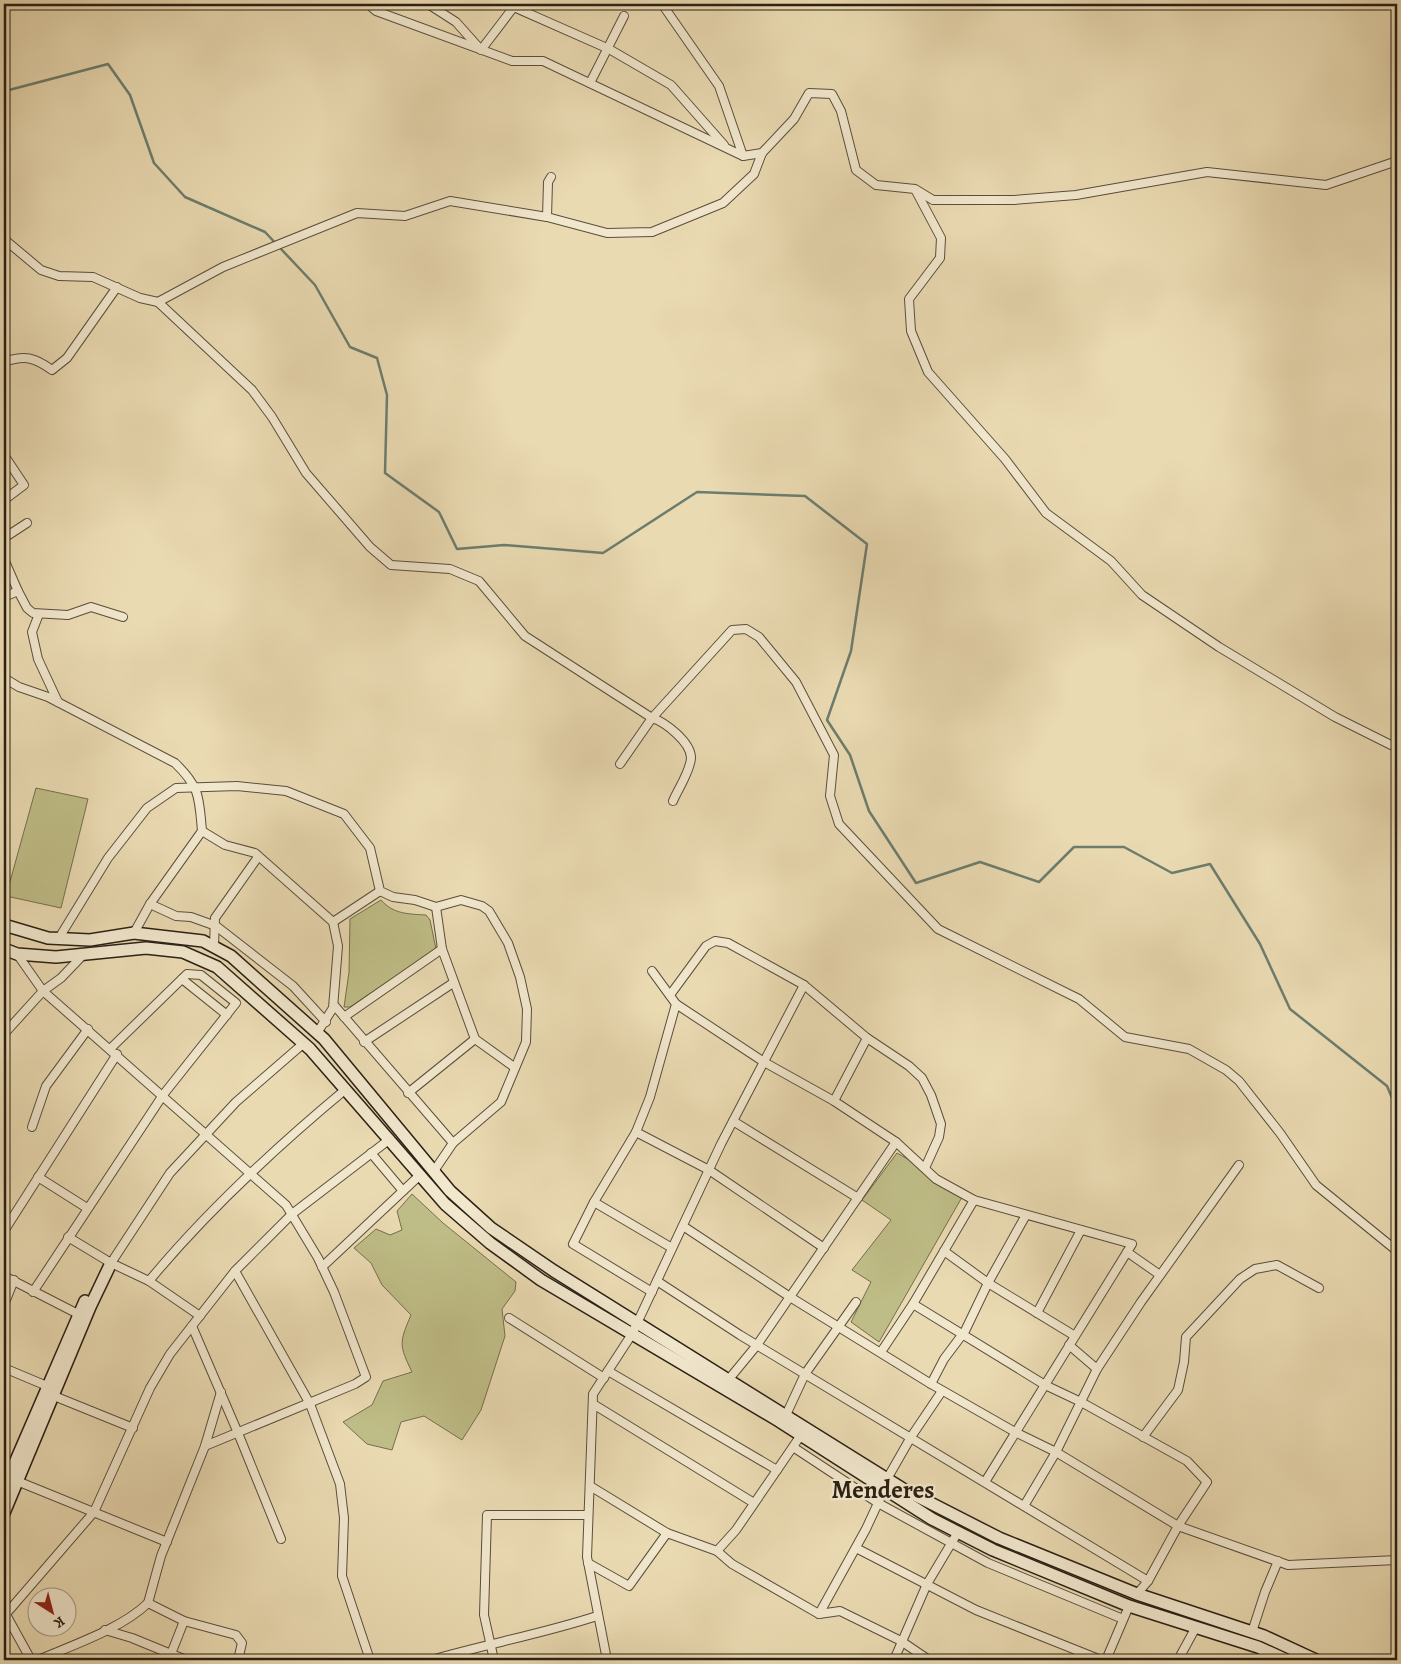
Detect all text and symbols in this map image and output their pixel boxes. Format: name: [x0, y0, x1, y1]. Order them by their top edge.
district label: Menderes: [832, 1473, 935, 1507]
north arrow: [28, 1586, 78, 1636]
text: K: [49, 1612, 69, 1633]

